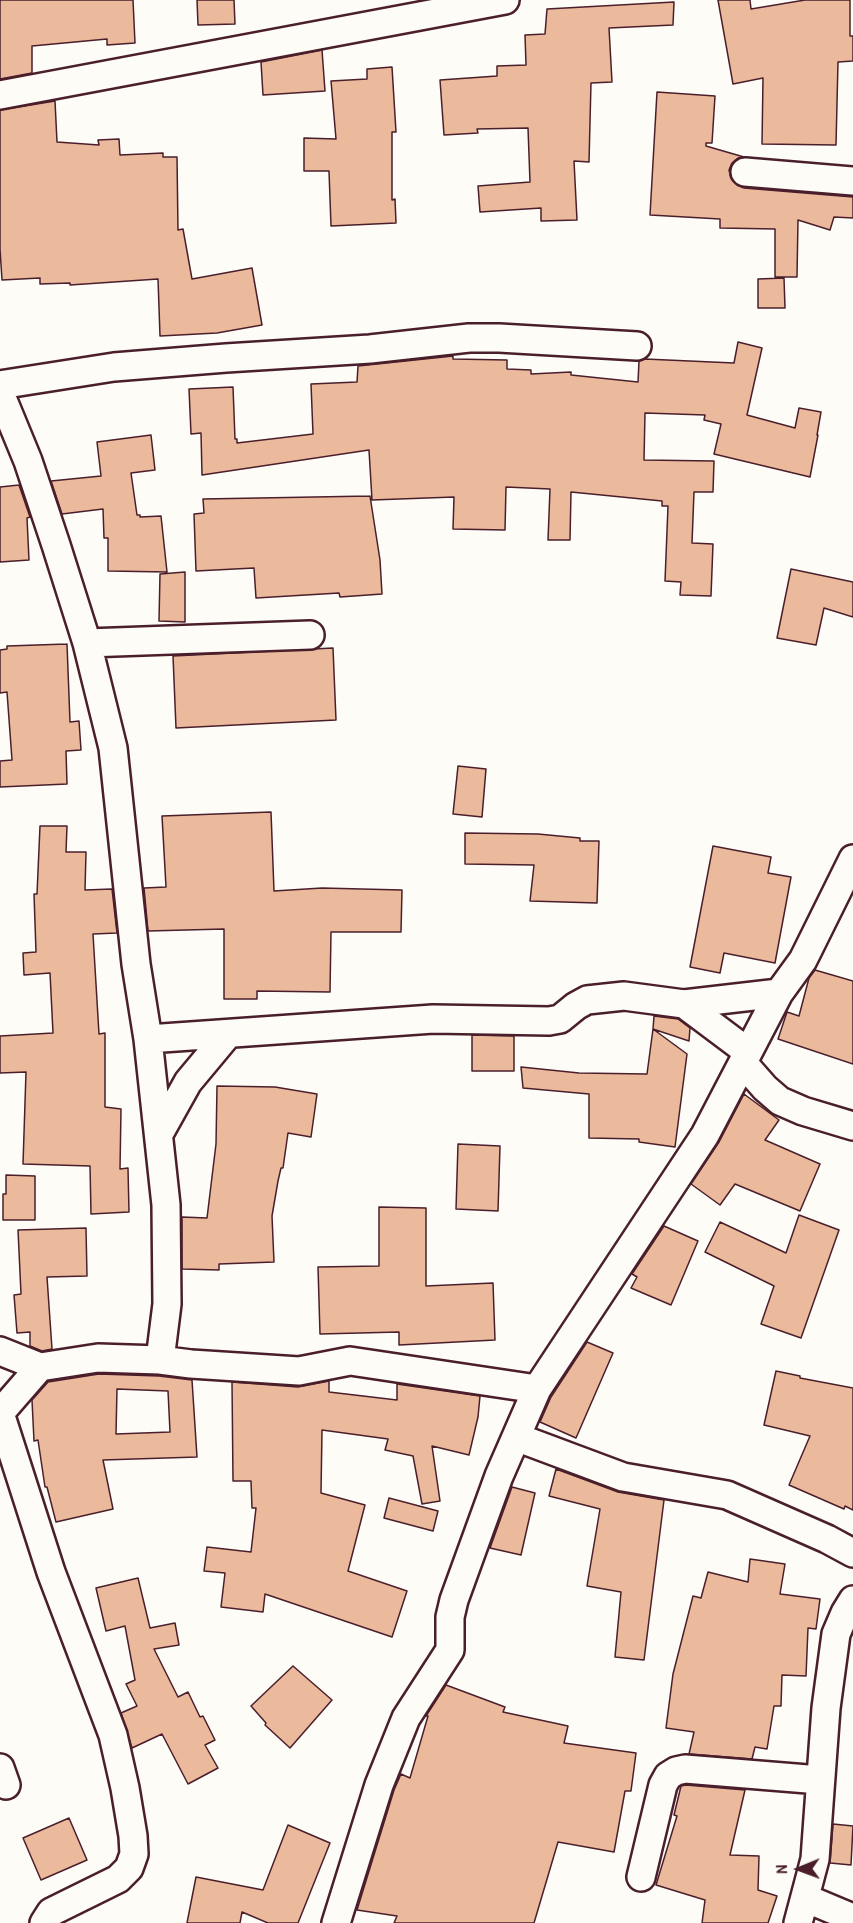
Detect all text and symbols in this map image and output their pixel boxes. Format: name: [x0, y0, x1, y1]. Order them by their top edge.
north arrow: [769, 1839, 829, 1899]
text: N: [770, 1865, 792, 1874]

